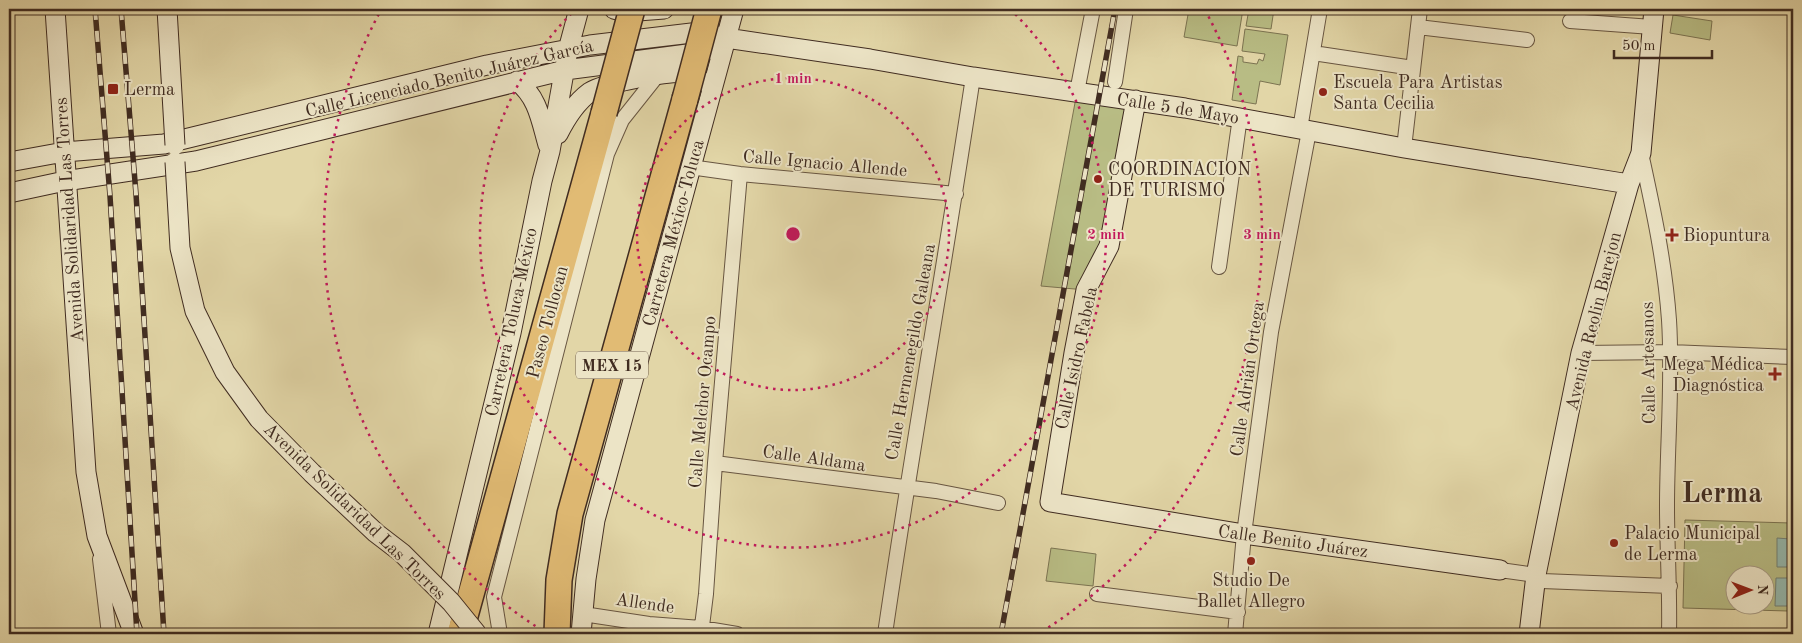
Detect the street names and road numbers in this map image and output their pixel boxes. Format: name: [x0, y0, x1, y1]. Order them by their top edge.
street label: Calle Licenciado Benito Juárez García: [304, 37, 595, 121]
street label: Calle 5 de Mayo: [1115, 90, 1240, 128]
street label: Avenida Solidaridad Las Torres: [52, 97, 88, 343]
street label: Carretera México-Toluca: [640, 138, 708, 329]
street label: Calle Ignacio Allende: [742, 148, 908, 180]
street label: Carretera Toluca-México: [483, 226, 541, 418]
street label: Avenida Reolin Barejon: [1563, 230, 1625, 412]
street label: Calle Hermenegildo Galeana: [883, 242, 939, 462]
street label: Paseo Tollocan: [524, 264, 572, 381]
street label: Calle Isidro Fabela: [1053, 285, 1101, 431]
street label: Calle Adrián Ortega: [1228, 300, 1268, 458]
street label: Calle Artesanos: [1639, 301, 1659, 425]
street label: Calle Melchor Ocampo: [686, 315, 720, 489]
road number: MEX 15: [576, 352, 648, 378]
street label: Avenida Solidaridad Las Torres: [260, 420, 449, 604]
street label: Calle Aldama: [761, 443, 867, 475]
street label: Calle Benito Juárez: [1217, 523, 1369, 561]
street label: Allende: [614, 591, 675, 617]

